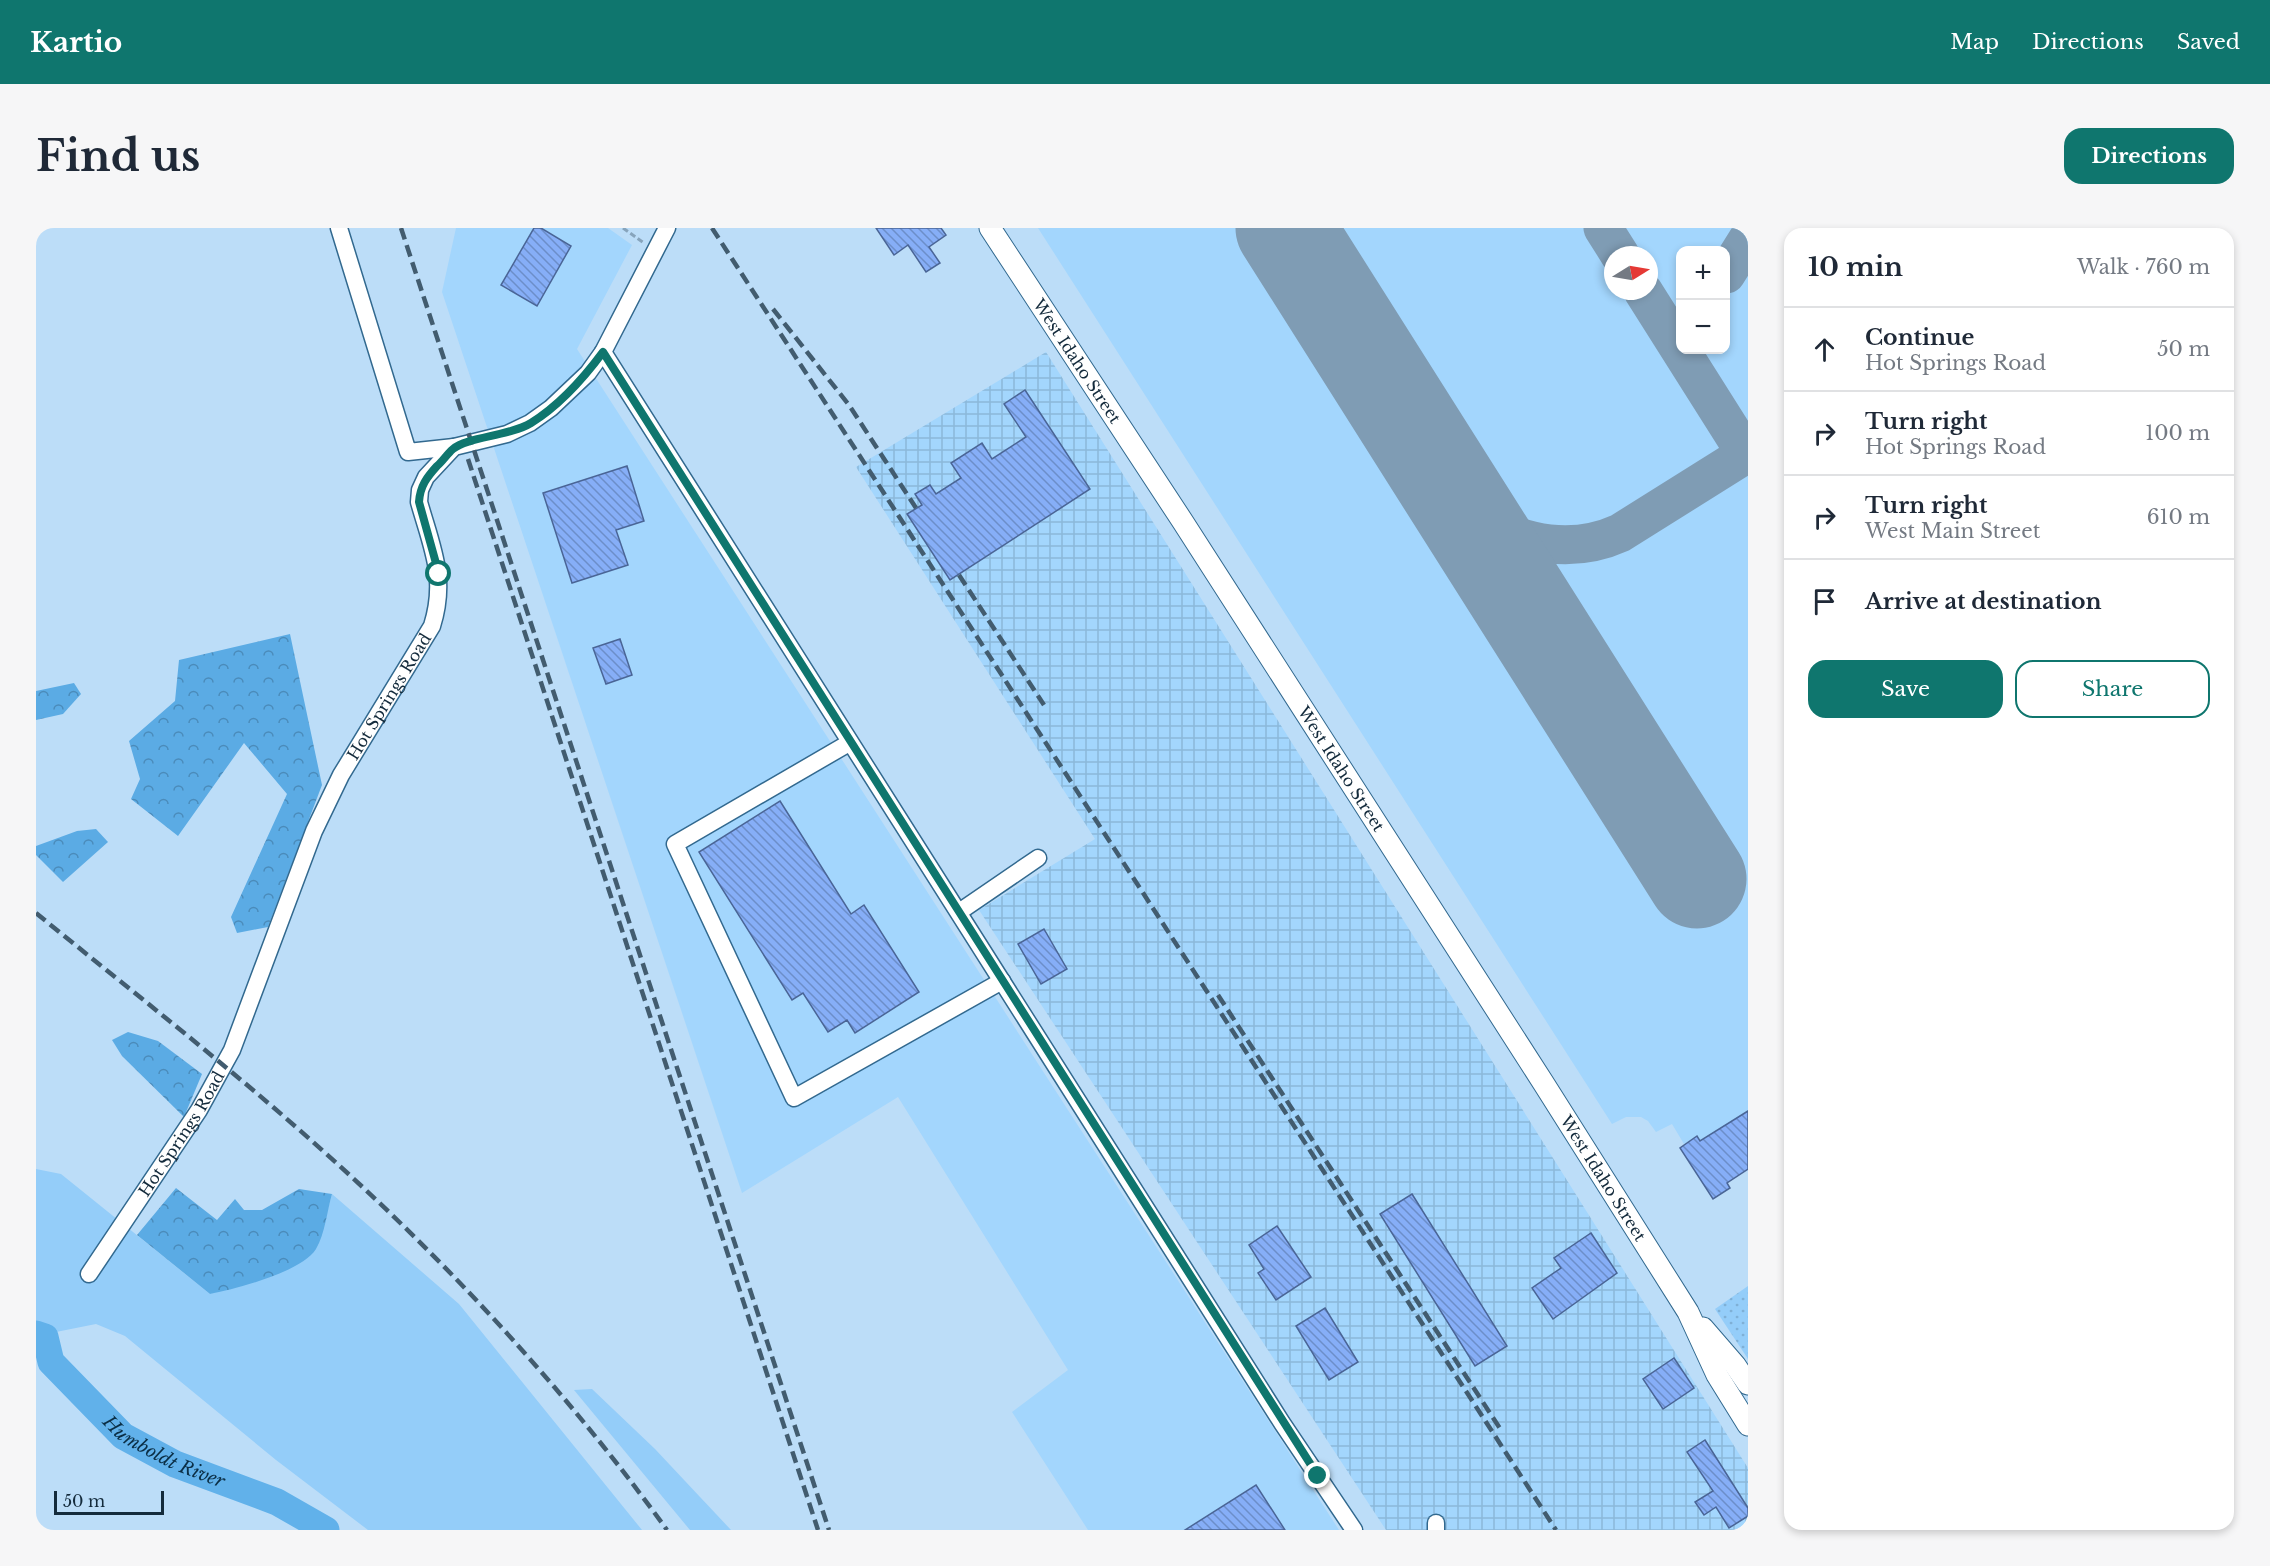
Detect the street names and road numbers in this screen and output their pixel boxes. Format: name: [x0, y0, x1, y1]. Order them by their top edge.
street label: West Idaho Street: [1029, 294, 1125, 427]
street label: Hot Springs Road: [343, 629, 435, 763]
street label: West Idaho Street: [1293, 702, 1389, 835]
street label: Hot Springs Road: [134, 1067, 229, 1200]
street label: West Idaho Street: [1556, 1111, 1651, 1245]

